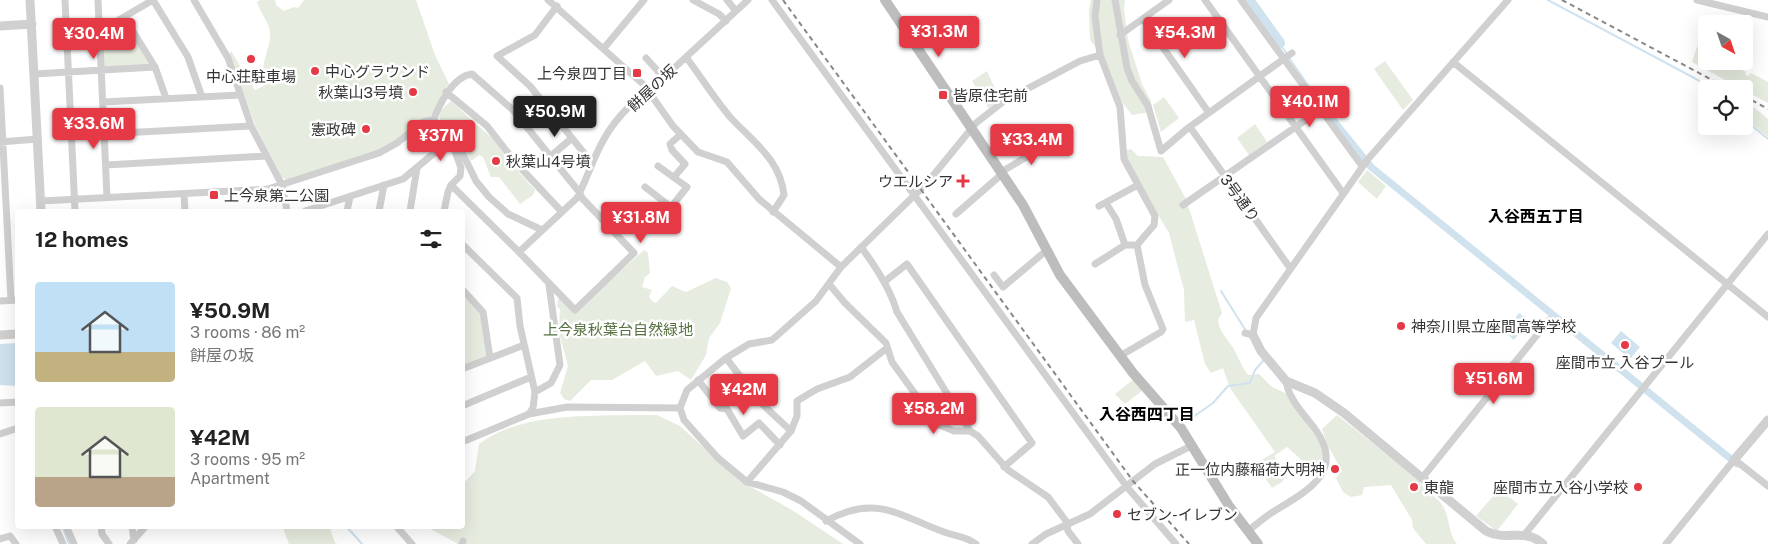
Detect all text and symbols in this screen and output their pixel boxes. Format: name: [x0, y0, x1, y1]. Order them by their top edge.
pin: ¥31.3M: [898, 15, 980, 58]
north arrow: [1698, 15, 1752, 70]
map controls: [1698, 15, 1753, 135]
pin: ¥54.3M: [1144, 17, 1226, 59]
pin: ¥30.4M: [53, 18, 135, 60]
text: ¥31.3M: [910, 22, 968, 41]
text: ¥54.3M: [1154, 23, 1216, 42]
text: ¥30.4M: [64, 24, 124, 43]
marker: 中心荘駐車場: [245, 53, 257, 65]
street label: 餅屋の坂: [624, 61, 680, 115]
place label: 中心グラウンド: [325, 63, 430, 80]
marker: 中心グラウンド: [309, 65, 321, 77]
place label: 上今泉四丁目: [537, 65, 627, 82]
marker: 上今泉四丁目: [631, 67, 643, 79]
place label: 中心荘駐車場: [206, 68, 296, 85]
button: locate: [1698, 80, 1753, 135]
place label: 秋葉山3号墳: [319, 84, 403, 101]
marker: 秋葉山3号墳: [407, 86, 419, 98]
pin: ¥40.1M: [1269, 86, 1351, 128]
place label: 皆原住宅前: [953, 87, 1028, 104]
marker: 皆原住宅前: [937, 89, 949, 101]
text: ¥40.1M: [1281, 92, 1339, 111]
pin: ¥50.9M: [514, 96, 596, 138]
text: ¥50.9M: [524, 102, 586, 121]
pin: ¥33.6M: [53, 108, 135, 150]
text: ¥33.6M: [63, 114, 125, 133]
pin: ¥37M: [411, 120, 471, 162]
place label: 憲政碑: [311, 121, 356, 138]
marker: 憲政碑: [360, 123, 372, 135]
pin: ¥33.4M: [991, 124, 1073, 166]
text: ¥37M: [418, 126, 464, 145]
text: ¥33.4M: [1001, 130, 1063, 149]
place label: 秋葉山4号墳: [506, 153, 590, 170]
marker: 秋葉山4号墳: [490, 155, 502, 167]
street label: 3号通り: [1217, 171, 1263, 225]
place label: ウエルシア: [878, 173, 953, 190]
marker: ウエルシア: [957, 175, 969, 187]
place label: 上今泉第二公園: [224, 187, 329, 204]
marker: 上今泉第二公園: [208, 189, 220, 201]
pin: ¥31.8M: [600, 202, 682, 244]
district label: 入谷西五丁目: [1488, 207, 1584, 226]
text: ¥31.8M: [612, 208, 670, 227]
icon: filters: [417, 225, 445, 253]
text: 12 homes: [35, 227, 129, 252]
text: ¥50.9M: [190, 298, 270, 323]
icon: home: [75, 302, 135, 362]
place label: 神奈川県立座間高等学校: [1411, 318, 1576, 335]
marker: 神奈川県立座間高等学校: [1395, 320, 1407, 332]
park label: 上今泉秋葉台自然緑地: [543, 321, 693, 338]
text: 3 rooms · 86 m²: [190, 323, 305, 342]
marker: 座間市立 入谷プール: [1619, 339, 1631, 351]
text: 餅屋の坂: [190, 346, 254, 365]
place label: 座間市立 入谷プール: [1556, 354, 1694, 371]
pin: ¥51.6M: [1453, 362, 1535, 405]
text: ¥51.6M: [1465, 369, 1523, 388]
pin: ¥42M: [714, 374, 774, 416]
text: ¥42M: [721, 380, 767, 399]
pin: ¥58.2M: [893, 392, 975, 435]
text: ¥58.2M: [903, 399, 965, 418]
district label: 入谷西四丁目: [1099, 405, 1195, 424]
text: ¥42M: [190, 425, 250, 450]
icon: home: [75, 427, 135, 487]
text: 3 rooms · 95 m²: [190, 450, 305, 469]
place label: 正一位内藤稲荷大明神: [1175, 461, 1325, 478]
marker: 正一位内藤稲荷大明神: [1329, 463, 1341, 475]
text: Apartment: [190, 469, 270, 488]
place label: 東龍: [1424, 479, 1454, 496]
place label: 座間市立入谷小学校: [1493, 479, 1628, 496]
marker: 東龍: [1408, 481, 1420, 493]
marker: 座間市立入谷小学校: [1632, 481, 1644, 493]
place label: セブン-イレブン: [1127, 506, 1238, 523]
marker: セブン-イレブン: [1111, 508, 1123, 520]

